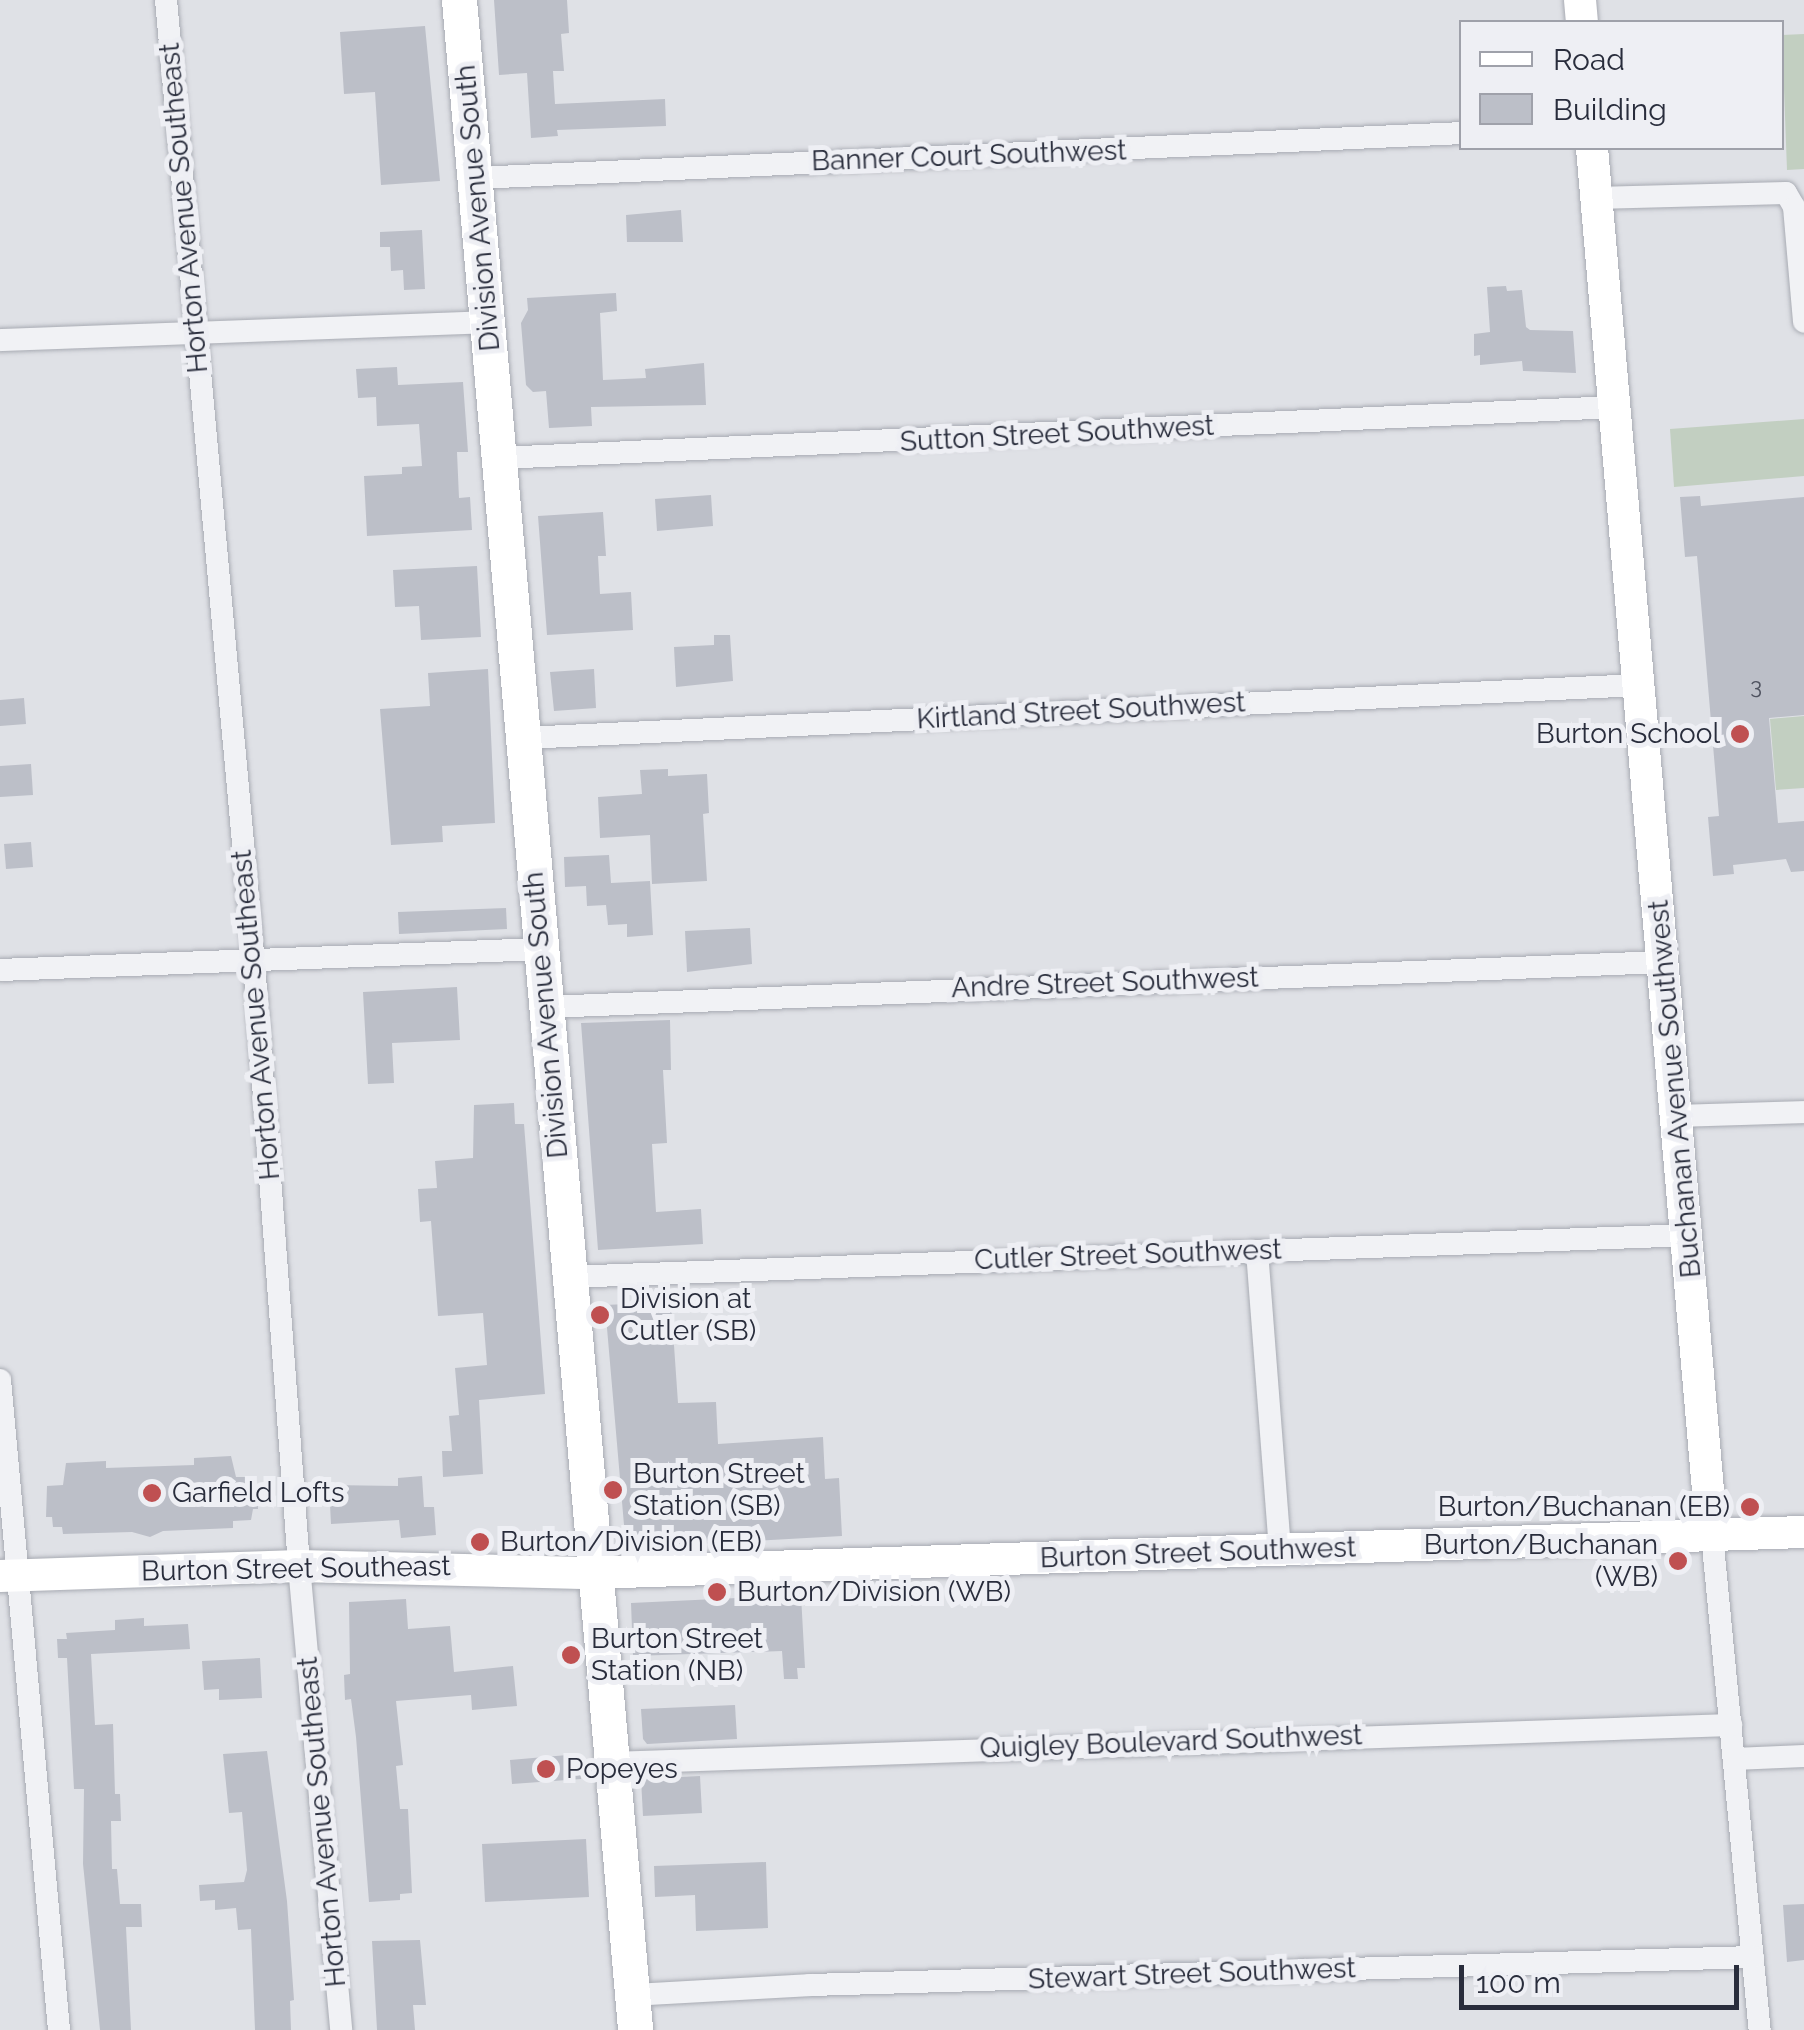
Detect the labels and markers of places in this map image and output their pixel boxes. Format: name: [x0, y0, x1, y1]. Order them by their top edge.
place label: Burton School: [1536, 717, 1720, 751]
marker: Burton School: [1729, 723, 1751, 745]
place label: Division at Cutler (SB): [620, 1282, 757, 1348]
marker: Division at Cutler (SB): [589, 1304, 611, 1326]
place label: Burton Street Station (SB): [633, 1457, 805, 1523]
place label: Garfield Lofts: [172, 1476, 344, 1510]
marker: Burton Street Station (SB): [602, 1479, 624, 1501]
marker: Garfield Lofts: [141, 1482, 163, 1504]
place label: Burton/Buchanan (EB): [1438, 1490, 1730, 1524]
marker: Burton/Buchanan (EB): [1739, 1496, 1761, 1518]
place label: Burton/Division (EB): [500, 1525, 762, 1559]
place label: Burton/Buchanan (WB): [1424, 1528, 1658, 1594]
marker: Burton/Division (EB): [469, 1531, 491, 1553]
marker: Burton/Buchanan (WB): [1667, 1550, 1689, 1572]
place label: Burton/Division (WB): [737, 1575, 1011, 1609]
marker: Burton/Division (WB): [706, 1581, 728, 1603]
place label: Burton Street Station (NB): [591, 1622, 763, 1688]
marker: Burton Street Station (NB): [560, 1644, 582, 1666]
place label: Popeyes: [566, 1752, 678, 1786]
marker: Popeyes: [535, 1758, 557, 1780]

